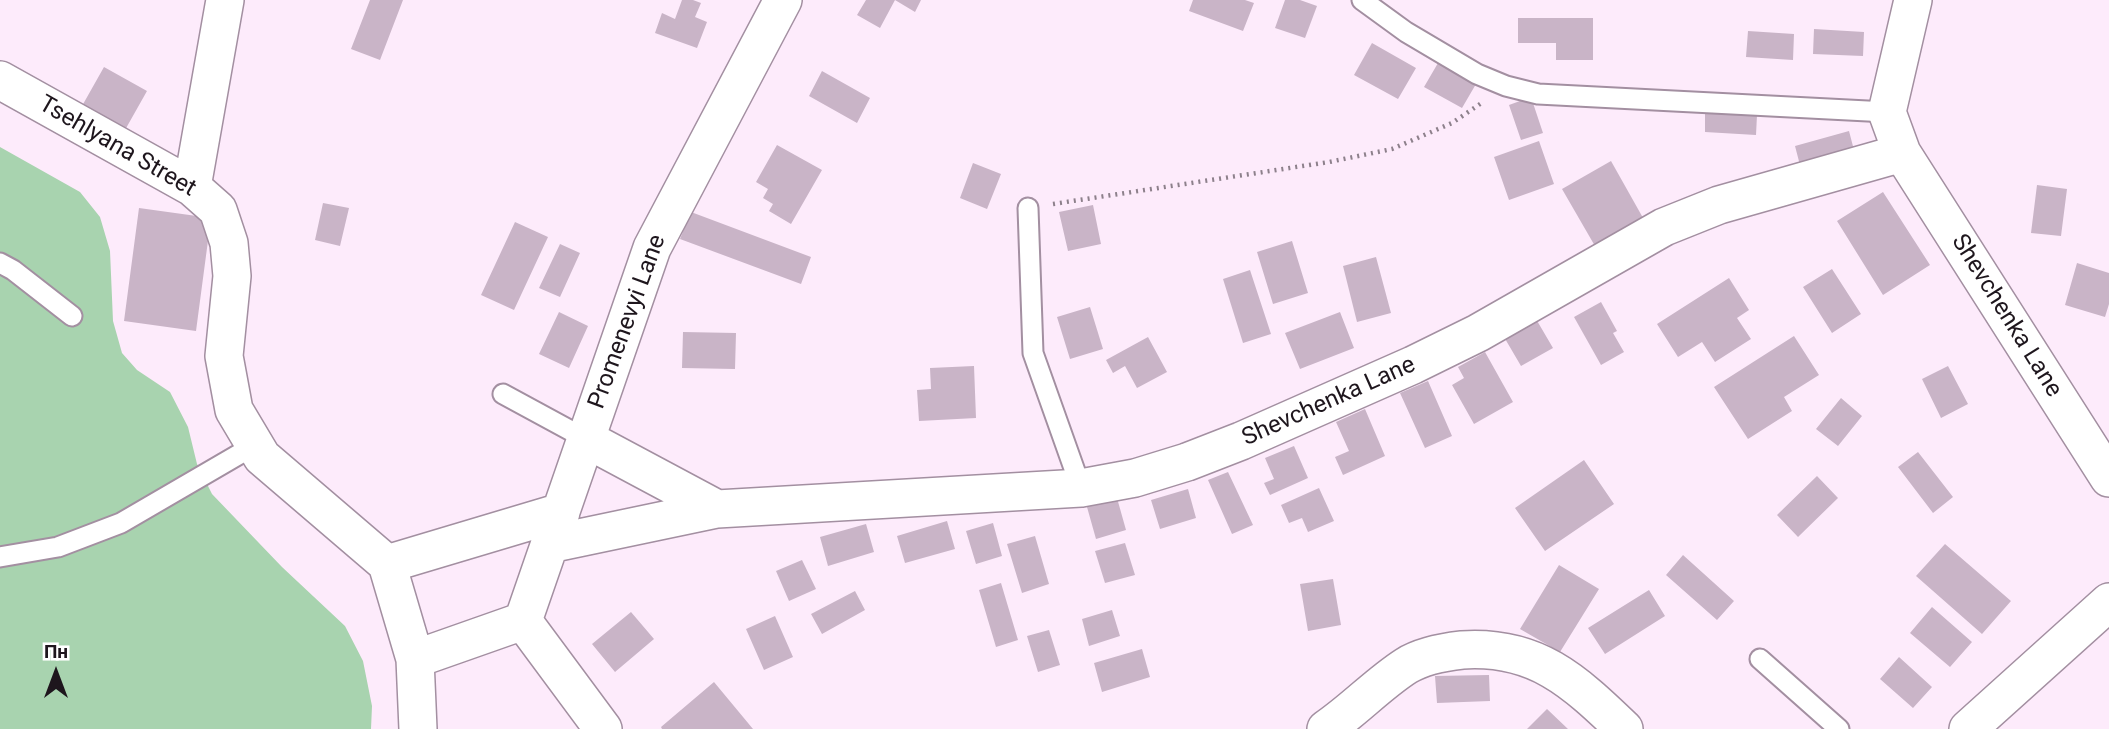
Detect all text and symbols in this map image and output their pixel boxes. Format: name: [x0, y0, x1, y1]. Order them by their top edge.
street label: Tsehlyana Street: [33, 90, 201, 204]
street label: Shevchenka Lane: [1944, 229, 2068, 403]
street label: Promenevyi Lane: [583, 231, 673, 413]
street label: Shevchenka Lane: [1238, 351, 1420, 453]
north arrow: [21, 638, 91, 708]
text: Пн: [44, 640, 68, 663]

